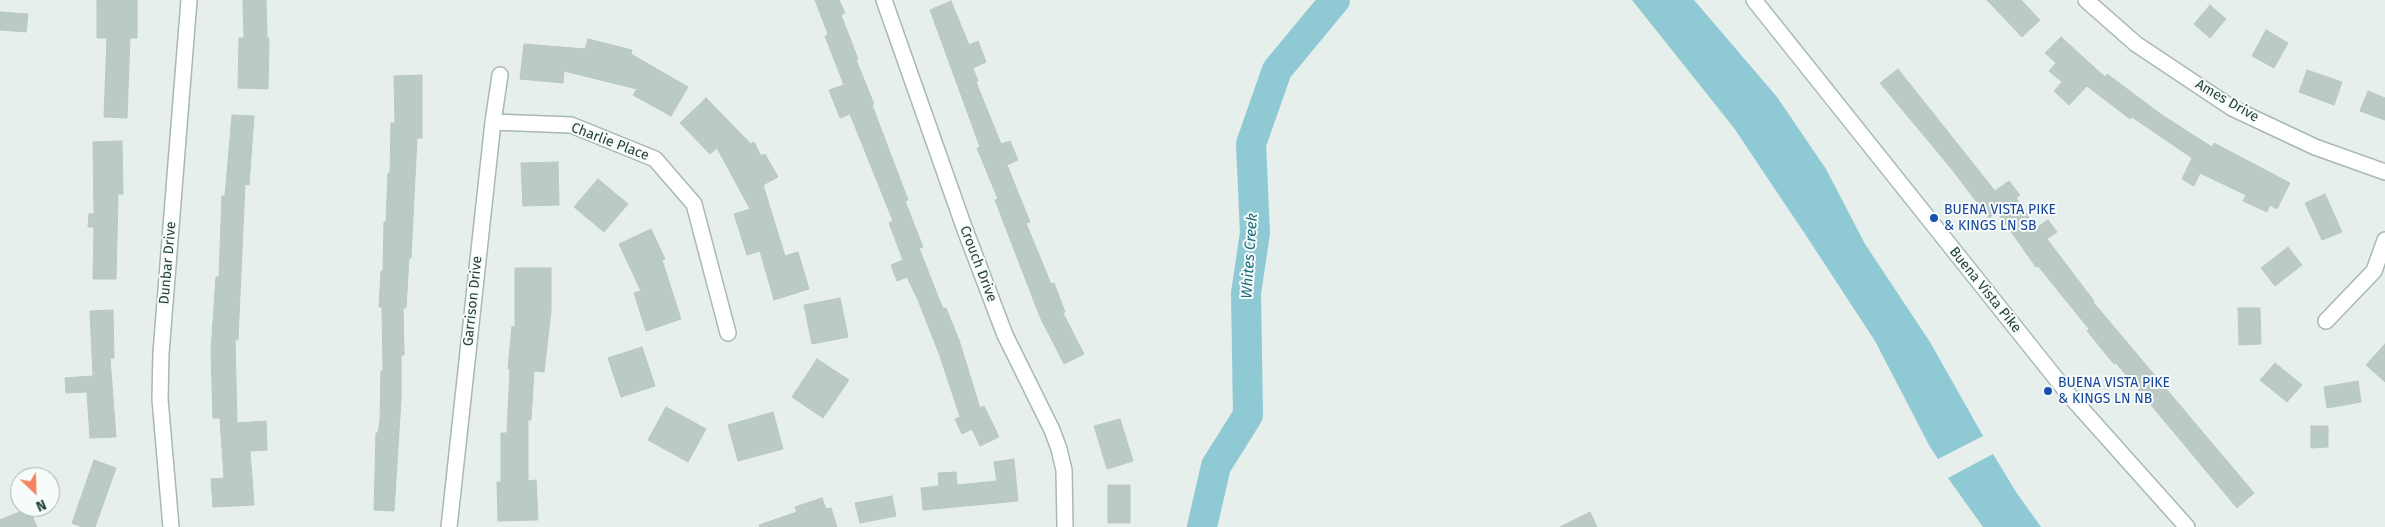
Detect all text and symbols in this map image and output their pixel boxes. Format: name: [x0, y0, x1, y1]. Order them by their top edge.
street label: Ames Drive: [2192, 76, 2262, 126]
street label: Charlie Place: [569, 119, 651, 165]
place label: BUENA VISTA PIKE & KINGS LN SB: [1944, 202, 2056, 234]
marker: BUENA VISTA PIKE & KINGS LN SB: [1928, 212, 1940, 224]
water label: Whites Creek: [1238, 213, 1262, 299]
street label: Dunbar Drive: [156, 221, 180, 305]
street label: Crouch Drive: [956, 223, 1000, 305]
street label: Buena Vista Pike: [1945, 244, 2025, 336]
street label: Garrison Drive: [460, 255, 486, 347]
place label: BUENA VISTA PIKE & KINGS LN NB: [2058, 375, 2170, 408]
marker: BUENA VISTA PIKE & KINGS LN NB: [2042, 385, 2054, 397]
north arrow: [10, 467, 60, 517]
text: N: [33, 496, 49, 515]

